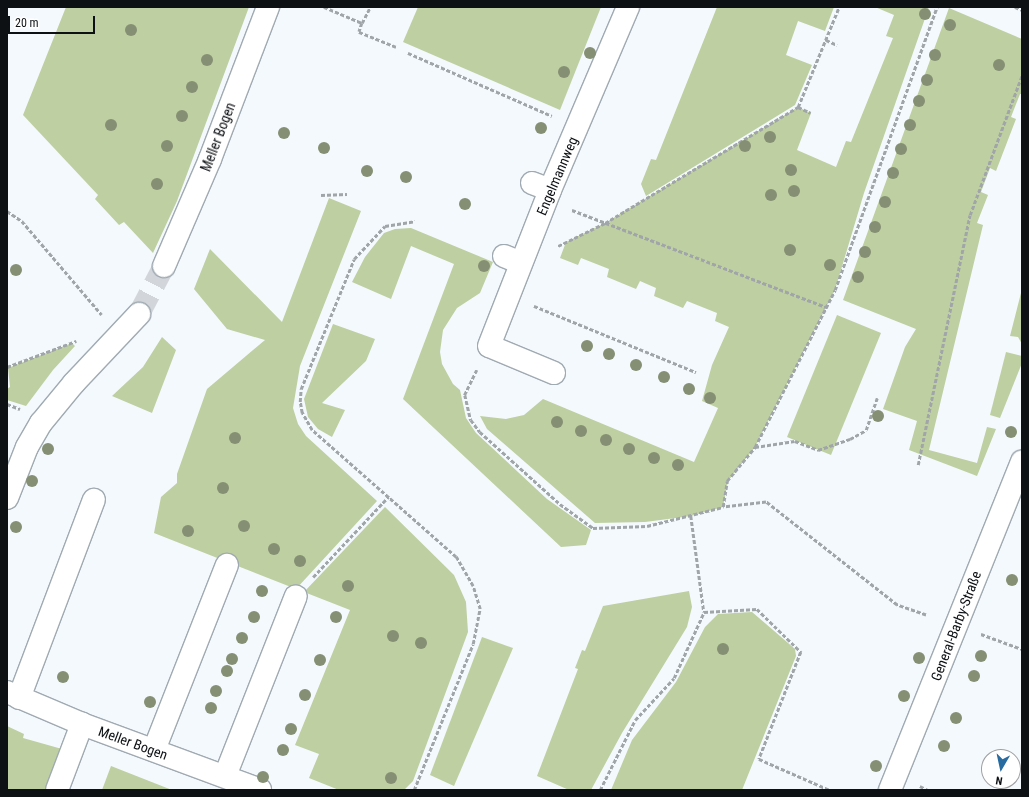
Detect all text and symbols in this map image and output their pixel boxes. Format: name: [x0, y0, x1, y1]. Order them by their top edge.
scale bar: [10, 8, 97, 34]
text: 20 m: [15, 16, 39, 30]
street label: Meller Bogen: [197, 100, 239, 174]
street label: Engelmannweg: [533, 134, 581, 218]
street label: General-Barby-Straße: [927, 569, 985, 683]
street label: Meller Bogen: [96, 723, 170, 763]
north arrow: [981, 749, 1021, 789]
text: N: [995, 773, 1004, 787]

